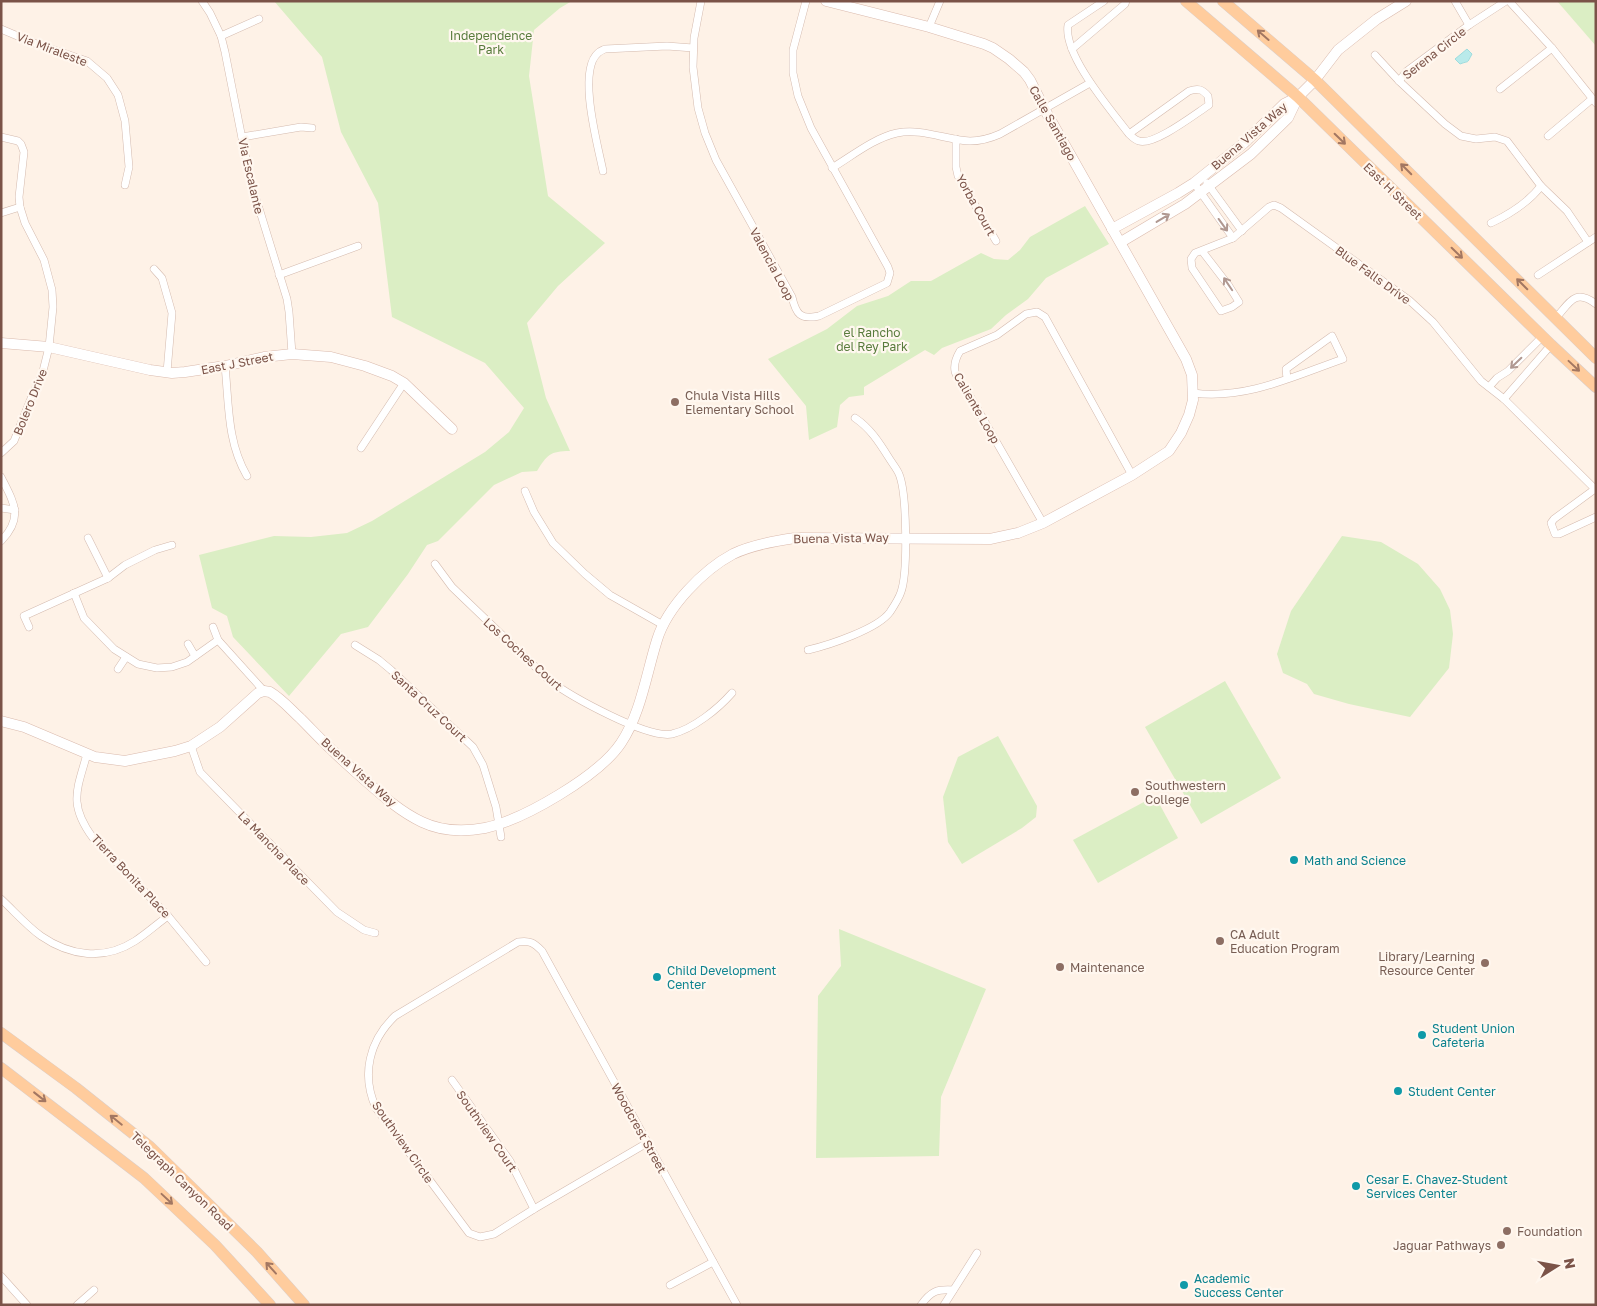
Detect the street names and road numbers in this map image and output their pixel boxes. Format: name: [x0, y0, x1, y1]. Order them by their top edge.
street label: Serena Circle: [1399, 24, 1469, 82]
street label: Via Miraleste: [14, 29, 90, 69]
street label: Calle Santiago: [1026, 83, 1080, 163]
street label: Buena Vista Way: [1208, 99, 1290, 173]
street label: Via Escalante: [235, 136, 267, 216]
street label: East H Street: [1361, 159, 1426, 223]
street label: Yorba Court: [953, 172, 999, 239]
street label: Valencia Loop: [747, 225, 797, 303]
street label: Blue Falls Drive: [1332, 243, 1414, 307]
street label: East J Street: [200, 349, 275, 377]
street label: Bolero Drive: [10, 367, 50, 437]
street label: Caliente Loop: [951, 370, 1003, 446]
street label: Buena Vista Way: [793, 530, 889, 546]
street label: Los Coches Court: [480, 615, 566, 694]
street label: Santa Cruz Court: [388, 667, 470, 745]
street label: Buena Vista Way: [318, 734, 400, 810]
street label: La Mancha Place: [235, 808, 313, 888]
street label: Tierra Bonita Place: [88, 831, 174, 921]
street label: Woodcrest Street: [608, 1080, 670, 1176]
street label: Southview Court: [453, 1087, 521, 1175]
street label: Southview Circle: [369, 1098, 437, 1186]
street label: Telegraph Canyon Road: [128, 1128, 236, 1234]

